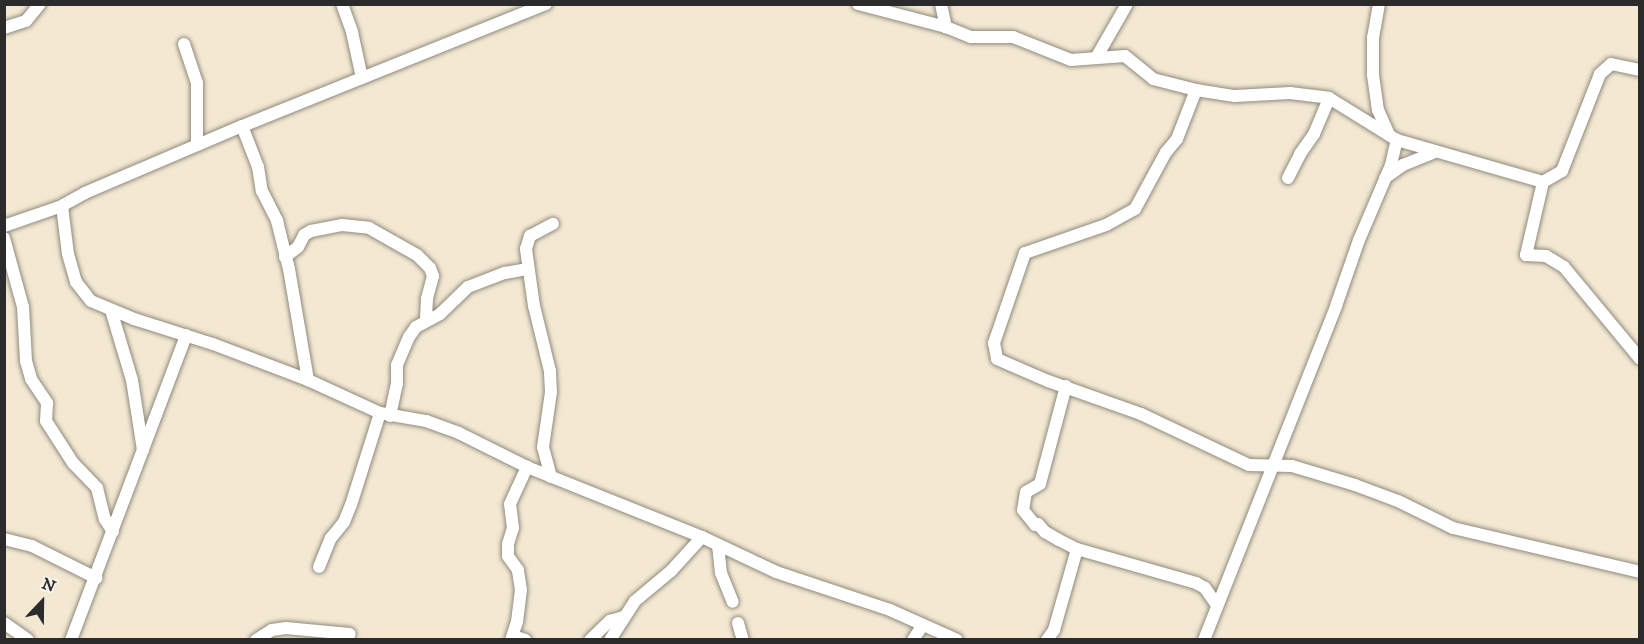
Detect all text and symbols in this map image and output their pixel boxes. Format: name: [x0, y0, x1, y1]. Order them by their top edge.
north arrow: [12, 572, 72, 632]
text: N: [39, 574, 59, 597]

